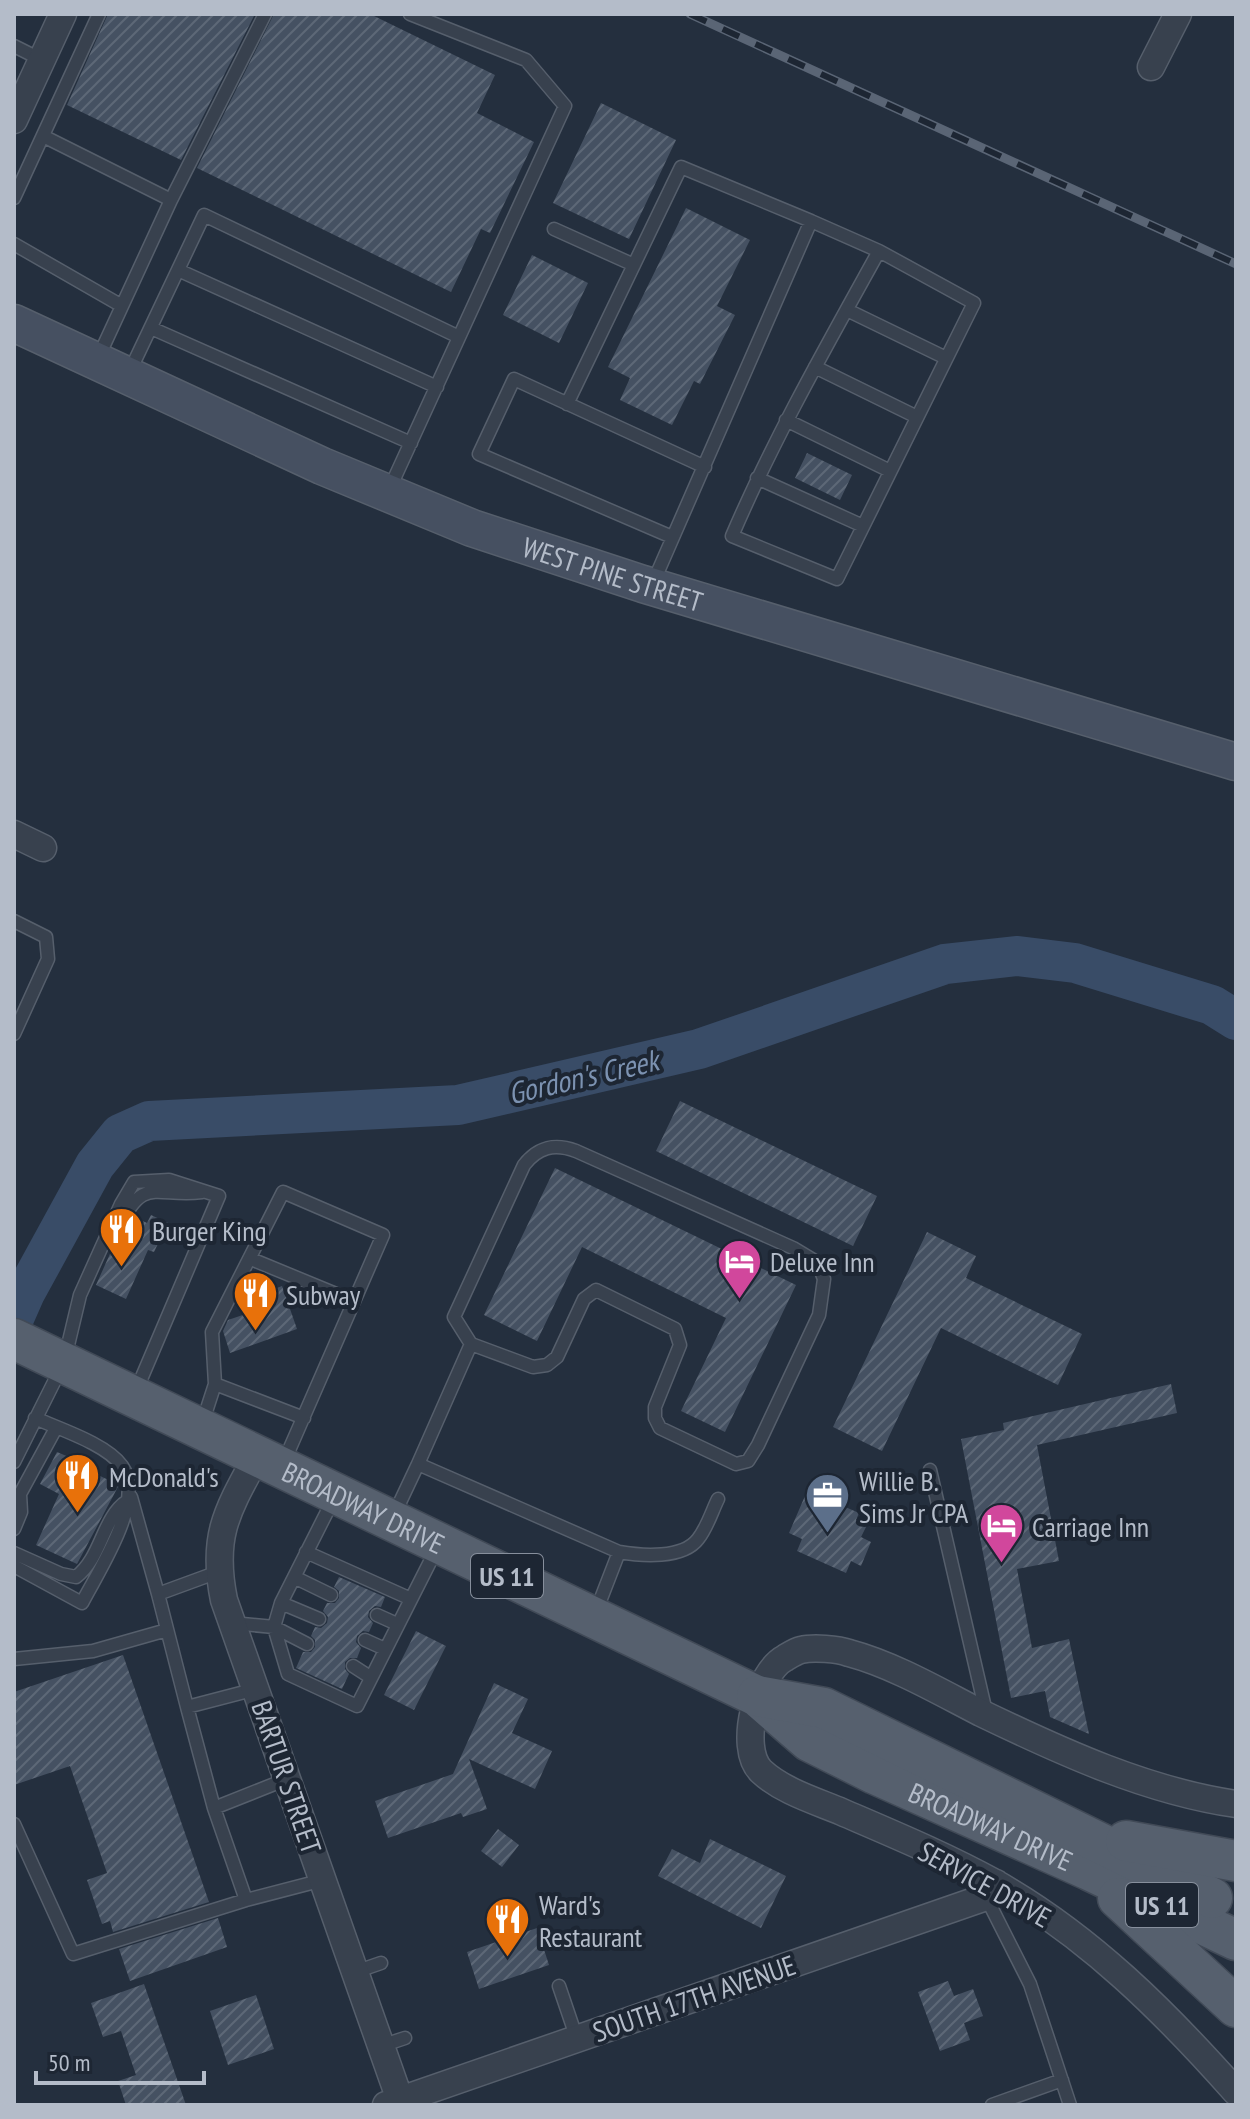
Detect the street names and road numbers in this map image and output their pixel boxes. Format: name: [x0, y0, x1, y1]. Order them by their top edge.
street label: WEST PINE STREET: [518, 527, 708, 620]
street label: BROADWAY DRIVE: [277, 1452, 451, 1562]
road number: US 11: [471, 1554, 543, 1598]
street label: BARTUR STREET: [244, 1696, 331, 1859]
street label: BROADWAY DRIVE: [903, 1773, 1079, 1879]
street label: SERVICE DRIVE: [912, 1832, 1058, 1936]
road number: US 11: [1126, 1883, 1198, 1927]
street label: SOUTH 17TH AVENUE: [588, 1946, 800, 2050]

